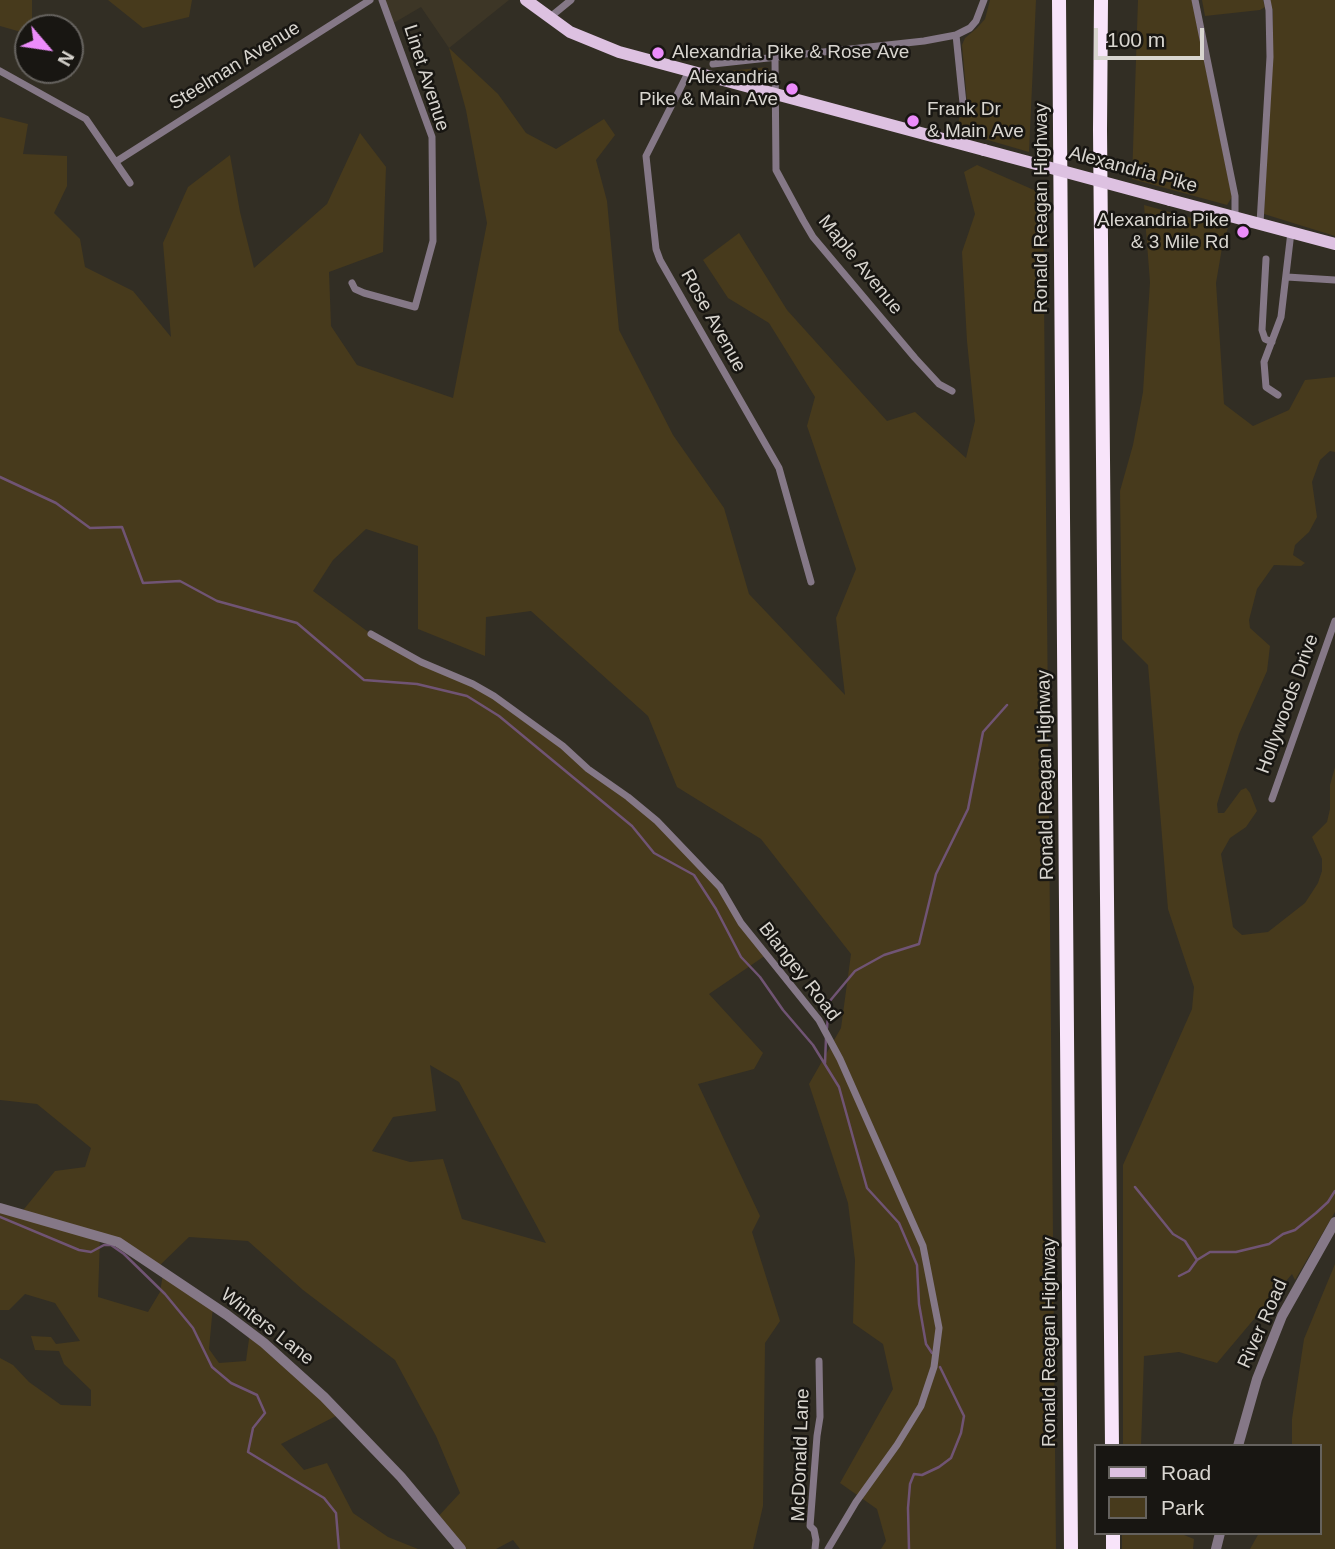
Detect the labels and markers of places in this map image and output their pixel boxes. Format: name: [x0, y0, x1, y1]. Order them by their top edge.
place label: Alexandria Pike & Rose Ave: [672, 42, 909, 64]
marker: Alexandria Pike & Rose Ave: [650, 45, 666, 61]
place label: Alexandria Pike & Main Ave: [639, 67, 778, 111]
marker: Alexandria Pike & Main Ave: [784, 81, 800, 97]
place label: Frank Dr & Main Ave: [927, 99, 1024, 143]
marker: Frank Dr & Main Ave: [905, 113, 921, 129]
place label: Alexandria Pike & 3 Mile Rd: [1097, 210, 1229, 254]
marker: Alexandria Pike & 3 Mile Rd: [1235, 224, 1251, 240]

